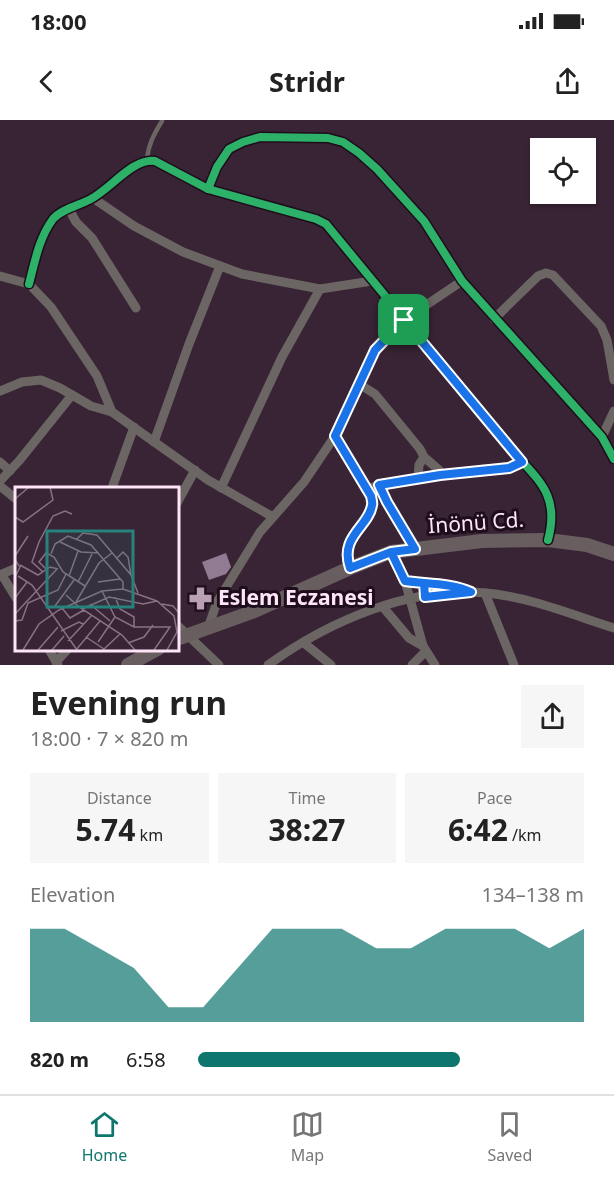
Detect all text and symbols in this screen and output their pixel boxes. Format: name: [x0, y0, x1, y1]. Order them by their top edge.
text: 18:00: [30, 6, 87, 36]
text: Stridr: [269, 63, 345, 100]
icon: back: [30, 65, 63, 98]
icon: share: [551, 65, 584, 98]
map controls: [530, 138, 596, 204]
button: locate: [530, 138, 596, 204]
pin: [378, 294, 429, 345]
icon: arrive: [387, 303, 420, 336]
inset map: [15, 487, 178, 650]
street label: İnönü Cd.: [427, 505, 525, 539]
place label: Eslem Eczanesi: [218, 583, 374, 611]
pharmacy icon: Eslem Eczanesi: [187, 585, 213, 611]
text: Evening run: [30, 680, 227, 725]
button: share: [521, 685, 584, 748]
text: 18:00 · 7 × 820 m: [30, 725, 188, 752]
text: Distance: [87, 787, 152, 809]
text: Time: [288, 787, 326, 809]
text: Pace: [477, 787, 512, 809]
text: 5.74: [76, 809, 135, 850]
text: 38:27: [268, 809, 346, 850]
text: 6:42: [448, 809, 508, 850]
text: km: [135, 824, 163, 846]
text: /km: [508, 824, 541, 846]
text: Elevation: [30, 881, 115, 908]
text: 134–138 m: [481, 881, 584, 908]
text: 820 m: [30, 1046, 89, 1073]
text: 6:58: [126, 1046, 166, 1073]
tab: Home: [82, 1108, 127, 1166]
tab: Map: [291, 1108, 324, 1166]
tab: Saved: [487, 1108, 532, 1166]

